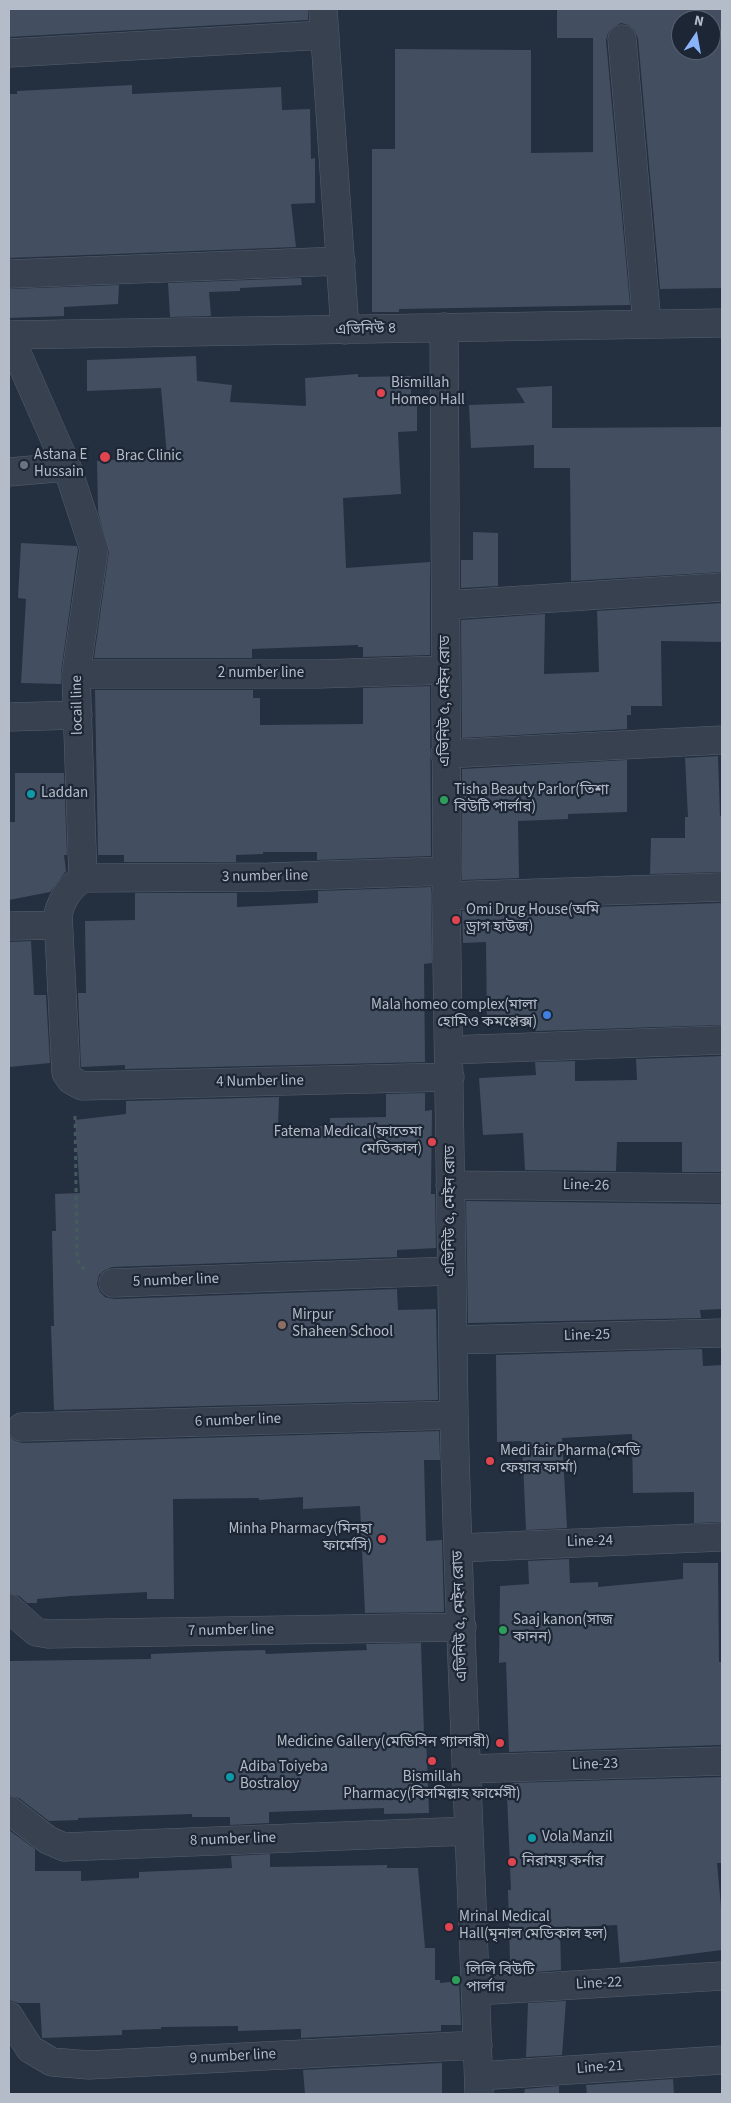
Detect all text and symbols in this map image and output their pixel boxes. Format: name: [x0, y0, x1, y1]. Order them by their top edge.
north arrow: [671, 10, 721, 60]
text: N: [692, 11, 706, 32]
street label: এভিনিউ ৪: [335, 320, 397, 340]
place label: Bismillah Homeo Hall: [391, 375, 465, 410]
marker: Bismillah Homeo Hall: [375, 387, 387, 399]
place label: Astana E Hussain: [34, 447, 87, 482]
place label: Brac Clinic: [116, 448, 182, 466]
marker: Brac Clinic: [98, 450, 112, 464]
marker: Astana E Hussain: [18, 459, 30, 471]
street label: এভিনিউ ৫, মেইন রোড: [437, 635, 455, 767]
street label: 2 number line: [218, 665, 304, 683]
street label: locail line: [68, 675, 88, 735]
place label: Tisha Beauty Parlor(তিশা বিউটি পার্লার): [454, 782, 609, 817]
place label: Laddan: [41, 785, 88, 803]
marker: Laddan: [25, 788, 37, 800]
marker: Tisha Beauty Parlor(তিশা বিউটি পার্লার): [438, 794, 450, 806]
street label: 3 number line: [222, 867, 308, 887]
place label: Omi Drug House(অমি ড্রাগ হাউজ): [466, 902, 599, 937]
marker: Omi Drug House(অমি ড্রাগ হাউজ): [450, 914, 462, 926]
place label: Mala homeo complex(মালা হোমিও কমপ্লেক্স): [371, 997, 537, 1032]
marker: Mala homeo complex(মালা হোমিও কমপ্লেক্স): [541, 1009, 553, 1021]
street label: 4 Number line: [216, 1072, 304, 1092]
place label: Fatema Medical(ফাতেমা মেডিকাল): [274, 1124, 422, 1159]
marker: Fatema Medical(ফাতেমা মেডিকাল): [426, 1136, 438, 1148]
street label: এভিনিউ ৫, মেইন রোড: [442, 1145, 460, 1277]
street label: Line-26: [563, 1177, 609, 1195]
street label: 5 number line: [133, 1270, 219, 1292]
place label: Mirpur Shaheen School: [292, 1307, 393, 1342]
marker: Mirpur Shaheen School: [276, 1319, 288, 1331]
street label: Line-25: [564, 1326, 610, 1346]
street label: 6 number line: [195, 1410, 281, 1432]
place label: Medi fair Pharma(মেডি ফেয়ার ফার্মা): [500, 1443, 640, 1478]
marker: Medi fair Pharma(মেডি ফেয়ার ফার্মা): [484, 1455, 496, 1467]
place label: Minha Pharmacy(মিনহা ফার্মেসি): [228, 1521, 372, 1556]
street label: Line-24: [567, 1532, 613, 1552]
marker: Minha Pharmacy(মিনহা ফার্মেসি): [376, 1533, 388, 1545]
street label: এভিনিউ ৫, মেইন রোড: [450, 1550, 472, 1682]
place label: Saaj kanon(সাজ কানন): [513, 1612, 613, 1647]
street label: 7 number line: [188, 1621, 274, 1641]
marker: Saaj kanon(সাজ কানন): [497, 1624, 509, 1636]
place label: Medicine Gallery(মেডিসিন গ্যালারী): [277, 1734, 490, 1752]
marker: Medicine Gallery(মেডিসিন গ্যালারী): [494, 1737, 506, 1749]
marker: Bismillah Pharmacy(বিসমিল্লাহ ফার্মেসী): [426, 1755, 438, 1767]
street label: Line-23: [572, 1755, 618, 1775]
place label: Adiba Toiyeba Bostraloy: [240, 1759, 328, 1794]
place label: Bismillah Pharmacy(বিসমিল্লাহ ফার্মেসী): [343, 1769, 521, 1804]
marker: Adiba Toiyeba Bostraloy: [224, 1771, 236, 1783]
street label: 8 number line: [190, 1829, 276, 1851]
place label: Vola Manzil: [542, 1829, 613, 1847]
marker: Vola Manzil: [526, 1832, 538, 1844]
place label: নিরাময় কর্নার: [522, 1853, 604, 1871]
marker: নিরাময় কর্নার: [506, 1856, 518, 1868]
place label: Mrinal Medical Hall(মৃনাল মেডিকাল হল): [459, 1909, 608, 1944]
marker: Mrinal Medical Hall(মৃনাল মেডিকাল হল): [443, 1921, 455, 1933]
place label: লিলি বিউটি পার্লার: [466, 1962, 535, 1997]
marker: লিলি বিউটি পার্লার: [450, 1974, 462, 1986]
street label: Line-22: [575, 1974, 623, 1994]
street label: 9 number line: [189, 2046, 277, 2068]
street label: Line-21: [576, 2057, 624, 2079]

